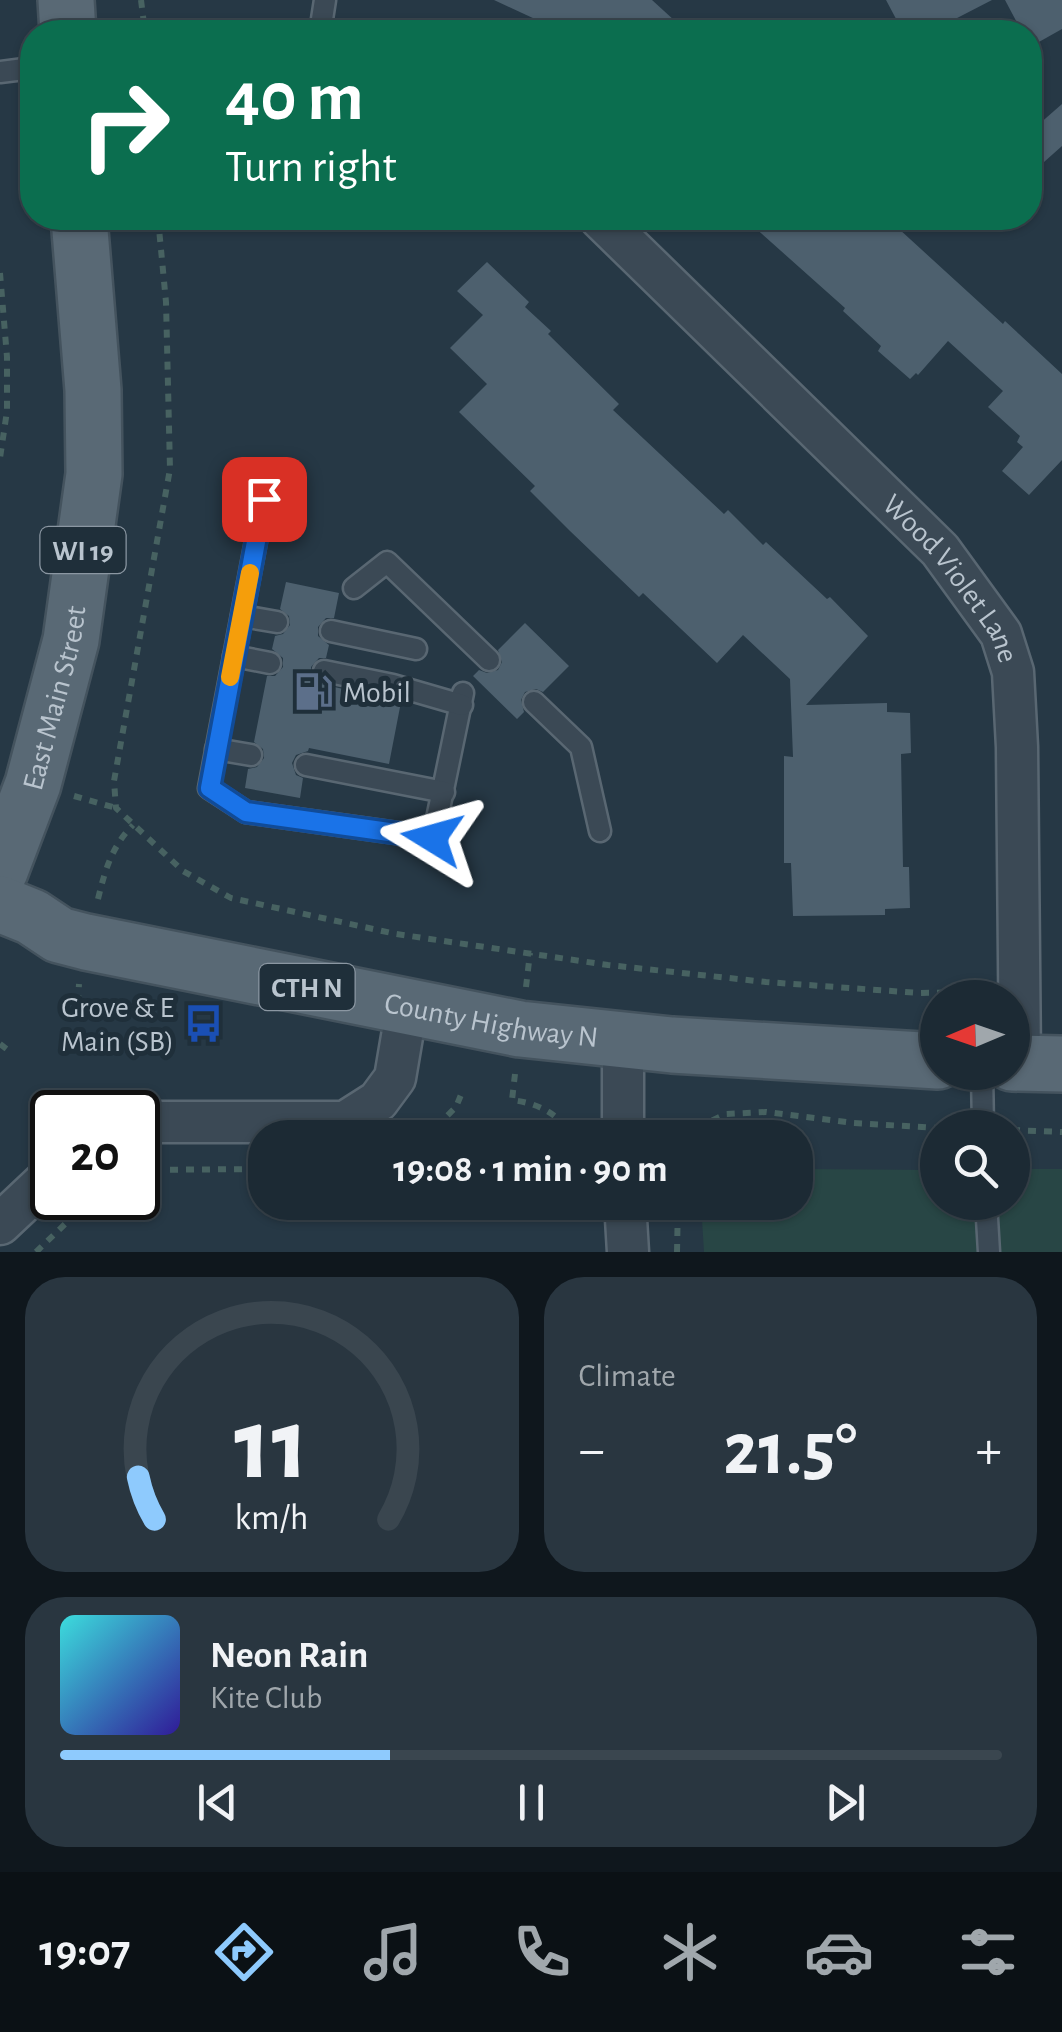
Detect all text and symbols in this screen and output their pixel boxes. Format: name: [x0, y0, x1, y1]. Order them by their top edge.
icon: right: [60, 60, 190, 190]
text: 40 m: [225, 63, 364, 133]
text: Turn right: [225, 145, 397, 190]
pin: [222, 457, 307, 542]
icon: arrive: [237, 472, 292, 527]
street label: Wood Violet Lane: [877, 489, 1023, 666]
road number: WI 19: [41, 527, 126, 573]
street label: East Main Street: [18, 603, 92, 793]
fuel station icon: Mobil: [292, 671, 334, 713]
place label: Mobil: [343, 678, 411, 708]
position arrow: [380, 786, 484, 890]
road number: CTH N: [260, 964, 354, 1010]
north arrow: [920, 980, 1030, 1090]
map controls: [920, 980, 1030, 1220]
street label: County Highway N: [382, 988, 600, 1053]
place label: Grove & E Main (SB): [61, 993, 174, 1057]
bus stop icon: Grove & E Main (SB): [183, 1003, 225, 1045]
speed limit sign: 20: [30, 1090, 160, 1220]
button: search: [920, 1110, 1030, 1220]
text: 19:08 · 1 min · 90 m: [393, 1151, 668, 1189]
text: Climate: [579, 1360, 676, 1392]
text: 11: [234, 1394, 309, 1498]
text: 21.5°: [723, 1413, 857, 1488]
text: −: [579, 1423, 605, 1478]
text: +: [976, 1423, 1002, 1478]
text: km/h: [235, 1500, 309, 1536]
text: Neon Rain: [210, 1637, 368, 1675]
text: Kite Club: [210, 1682, 322, 1714]
icon: previous: [190, 1775, 245, 1830]
icon: pause: [504, 1775, 559, 1830]
icon: next: [818, 1775, 873, 1830]
icon: directions: [209, 1917, 279, 1987]
icon: music: [358, 1917, 428, 1987]
icon: phone: [507, 1917, 577, 1987]
icon: climate: [655, 1917, 725, 1987]
icon: car: [804, 1917, 874, 1987]
icon: filters: [953, 1917, 1023, 1987]
text: 19:07: [39, 1929, 130, 1974]

